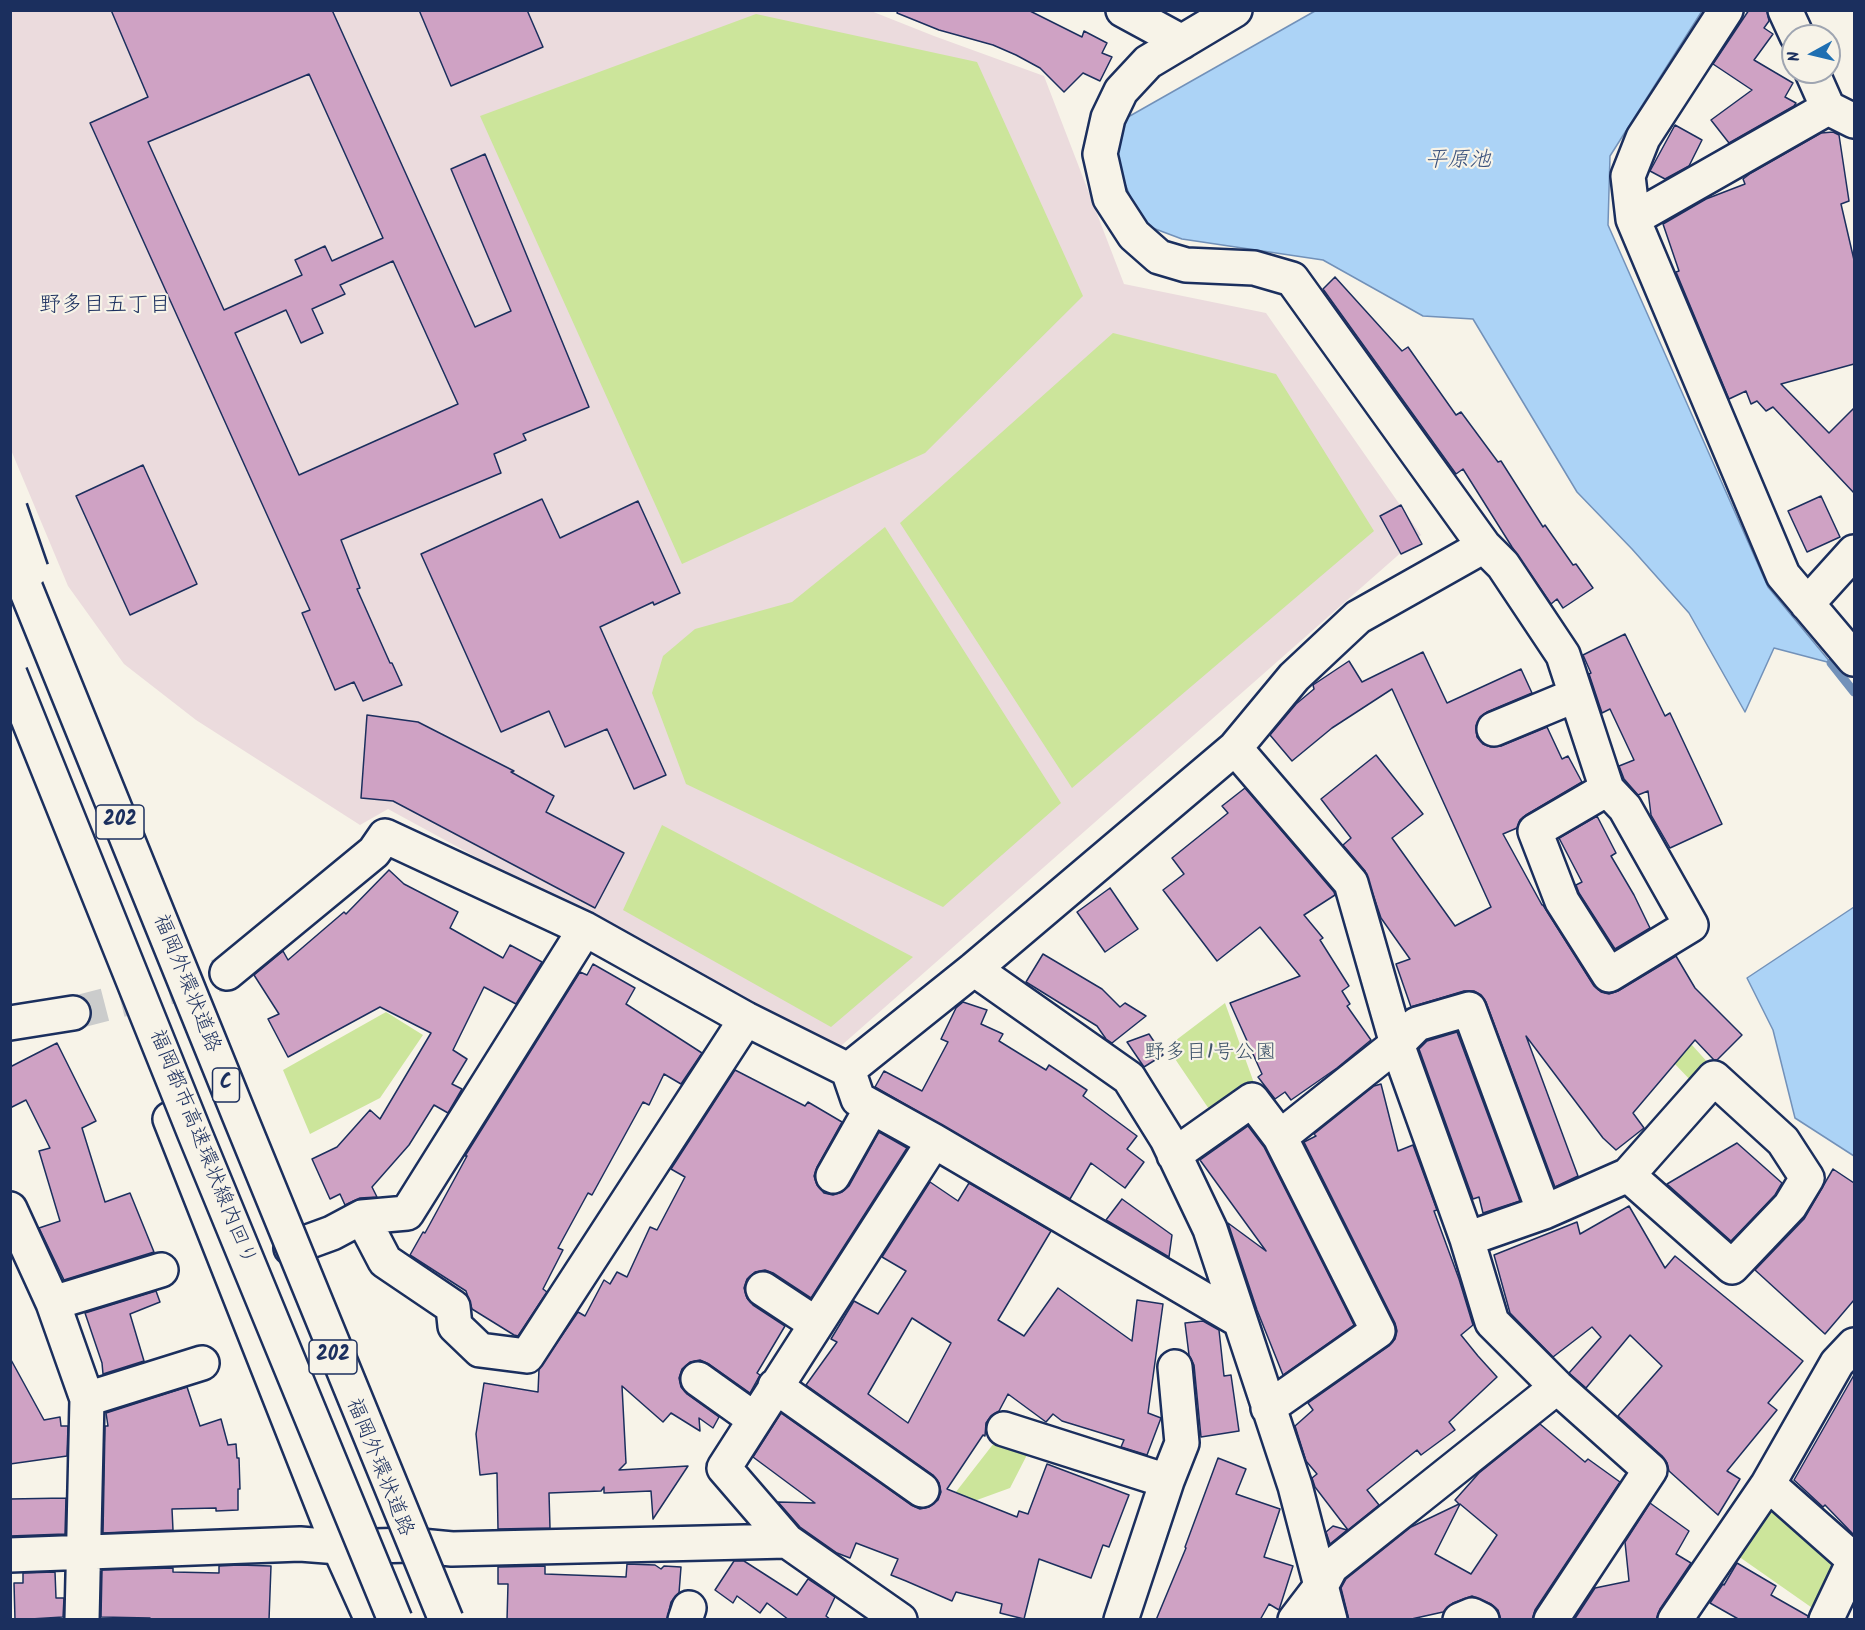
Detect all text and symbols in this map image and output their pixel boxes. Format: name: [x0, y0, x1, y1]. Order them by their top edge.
north arrow: [1781, 24, 1841, 84]
text: N: [1782, 50, 1808, 63]
water label: 平原池: [1425, 149, 1491, 175]
district label: 野多目五丁目: [39, 294, 171, 320]
road number: 202: [96, 805, 144, 839]
street label: 福岡外環状道路: [146, 911, 224, 1057]
street label: 福岡都市高速環状線内回り: [142, 1026, 260, 1270]
park label: 野多目1号公園: [1144, 1041, 1276, 1067]
road number: C: [212, 1068, 240, 1102]
road number: 202: [309, 1340, 357, 1374]
street label: 福岡外環状道路: [339, 1395, 417, 1541]

